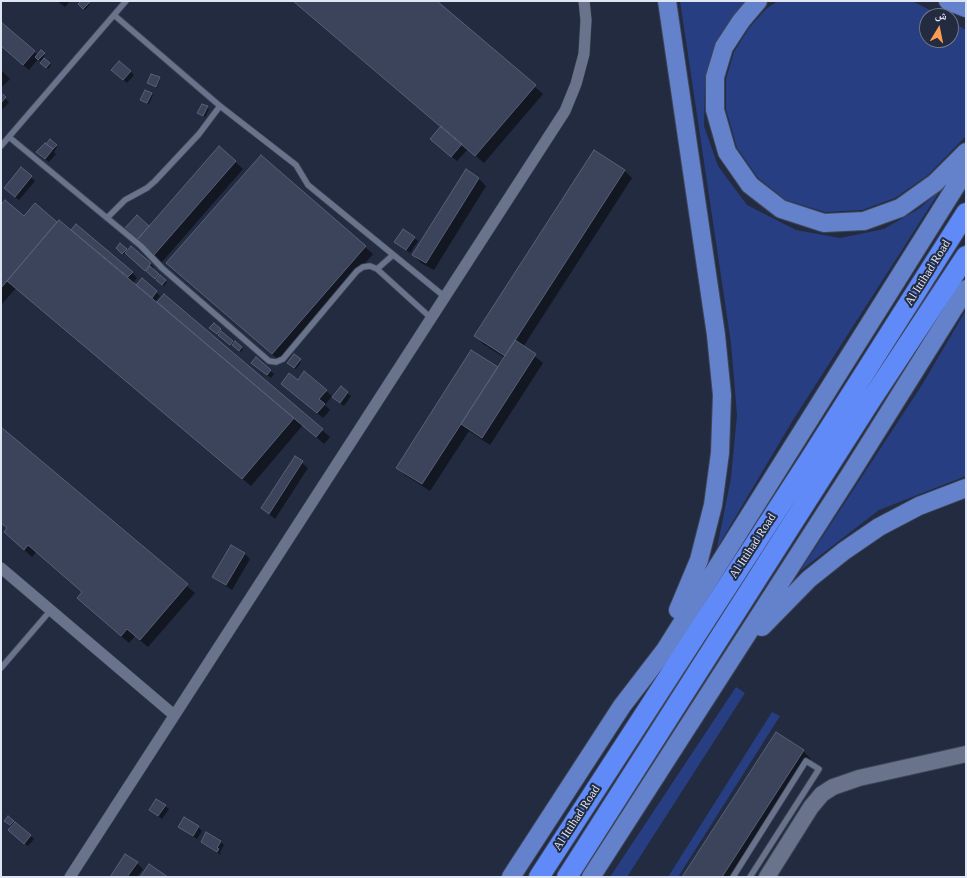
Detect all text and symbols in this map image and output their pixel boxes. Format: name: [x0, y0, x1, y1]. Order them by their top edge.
text: ش: [934, 6, 948, 27]
north arrow: [919, 8, 959, 48]
street label: Al Ittihad Road: [899, 233, 957, 313]
street label: Al Ittihad Road: [724, 507, 782, 585]
street label: Al Ittihad Road: [548, 779, 606, 857]

